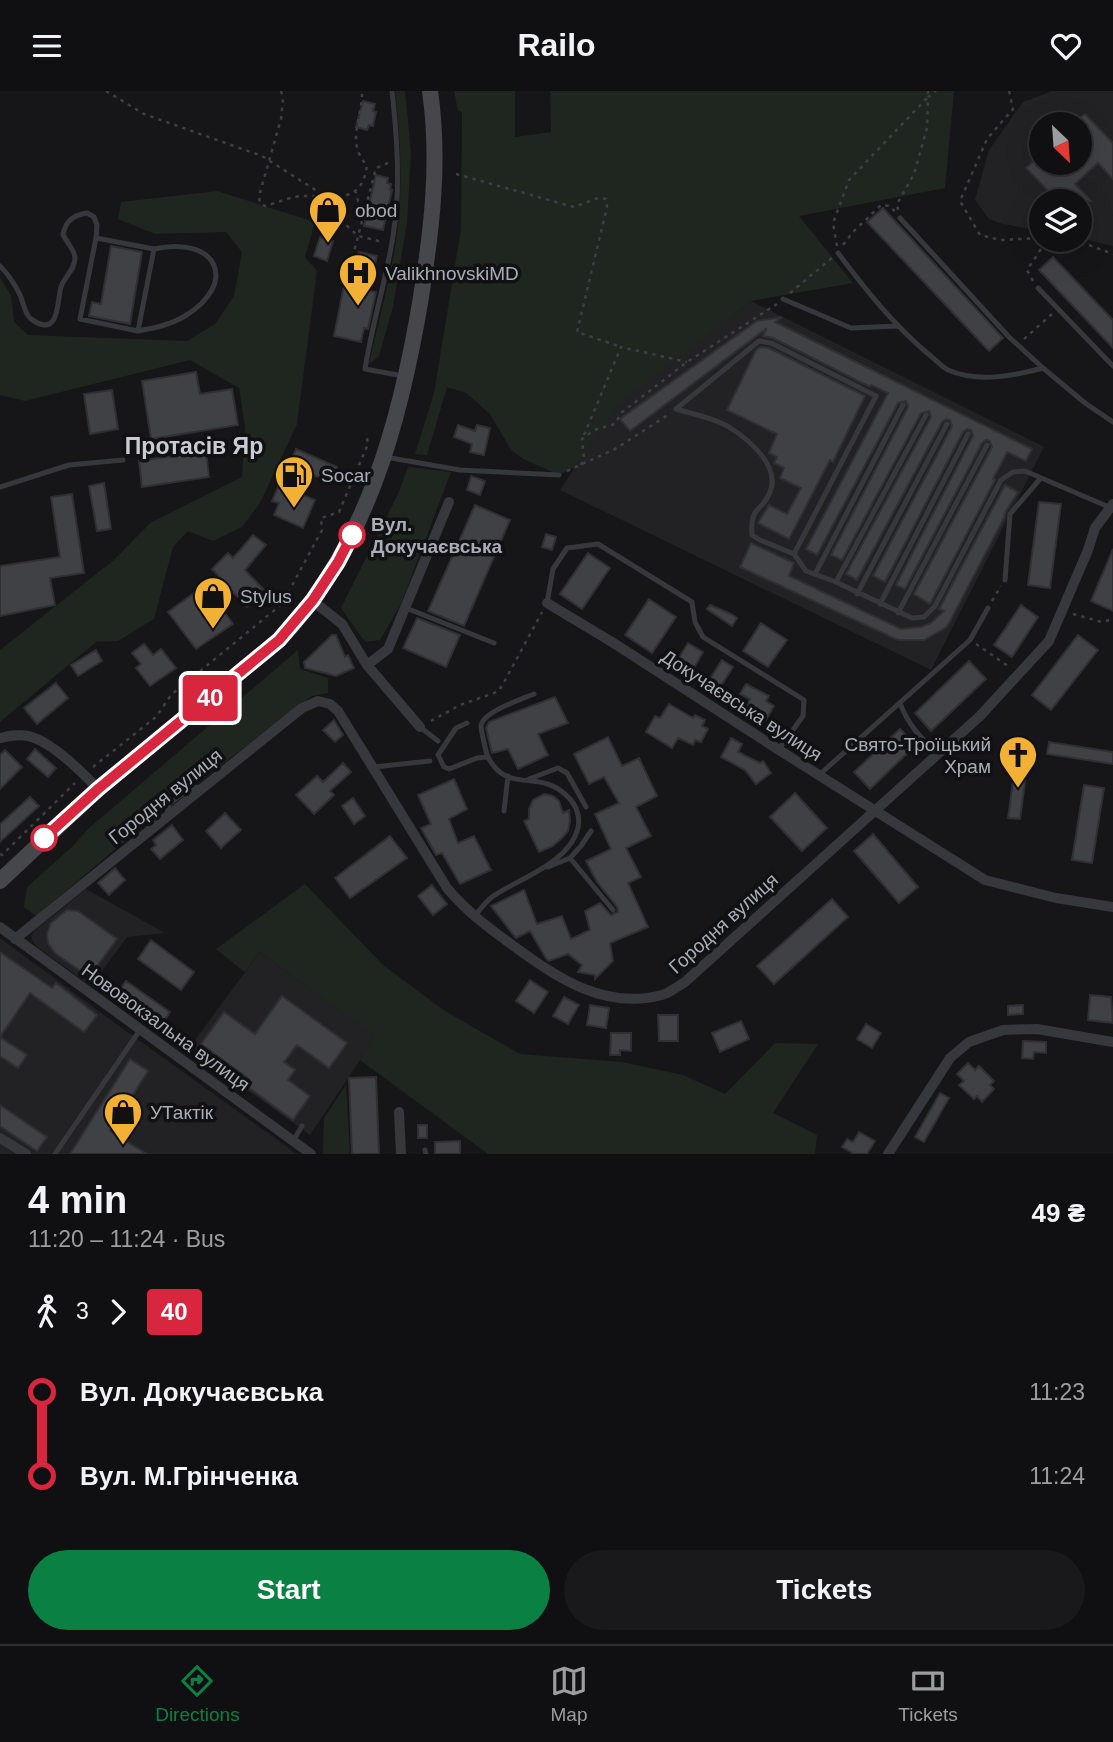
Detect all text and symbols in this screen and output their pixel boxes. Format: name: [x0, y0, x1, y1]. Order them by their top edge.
icon: menu: [28, 27, 66, 65]
text: Railo: [517, 27, 596, 63]
icon: heart: [1047, 27, 1085, 65]
north arrow: [1029, 112, 1092, 175]
map controls: [1029, 112, 1092, 252]
shop icon: obod: [307, 189, 349, 244]
button: layers: [1029, 189, 1092, 252]
place label: obod: [355, 200, 397, 221]
hospital icon: ValikhnovskiMD: [337, 252, 379, 307]
place label: ValikhnovskiMD: [385, 263, 519, 284]
district label: Протасів Яр: [125, 433, 263, 459]
fuel station icon: Socar: [273, 454, 315, 509]
place label: Socar: [321, 465, 371, 486]
place label: Вул. Докучаєвська: [371, 514, 503, 557]
marker: Вул. Докучаєвська: [339, 522, 365, 548]
shop icon: Stylus: [192, 575, 234, 630]
place label: Stylus: [240, 586, 292, 607]
street label: Докучаєвська вулиця: [657, 646, 826, 765]
line badge: 40: [178, 675, 242, 721]
text: 40: [197, 684, 223, 711]
place label: Свято-Троїцький Храм: [844, 734, 991, 777]
church icon: Свято-Троїцький Храм: [997, 734, 1039, 789]
street label: Городня вулиця: [105, 744, 226, 848]
unlabelled marker: [31, 825, 57, 851]
street label: Городня вулиця: [665, 869, 782, 978]
street label: Нововокзальна вулиця: [78, 960, 254, 1095]
shop icon: УТактік: [102, 1091, 144, 1146]
place label: УТактік: [150, 1102, 214, 1123]
text: 4 min: [28, 1179, 127, 1221]
text: 49 ₴: [1032, 1198, 1085, 1228]
text: 11:20 – 11:24 · Bus: [28, 1226, 225, 1252]
icon: walk: [28, 1293, 66, 1331]
icon: forward: [99, 1293, 137, 1331]
text: 3: [76, 1298, 89, 1324]
text: 40: [161, 1298, 188, 1325]
text: Вул. Докучаєвська: [80, 1377, 323, 1407]
text: 11:23: [1029, 1379, 1085, 1405]
text: Вул. М.Грінченка: [80, 1461, 298, 1491]
text: 11:24: [1029, 1463, 1085, 1489]
button: Start: [28, 1550, 550, 1630]
button: Tickets: [564, 1550, 1085, 1630]
tab: Directions: [155, 1662, 240, 1726]
tab: Map: [550, 1662, 588, 1726]
tab: Tickets: [898, 1662, 958, 1726]

